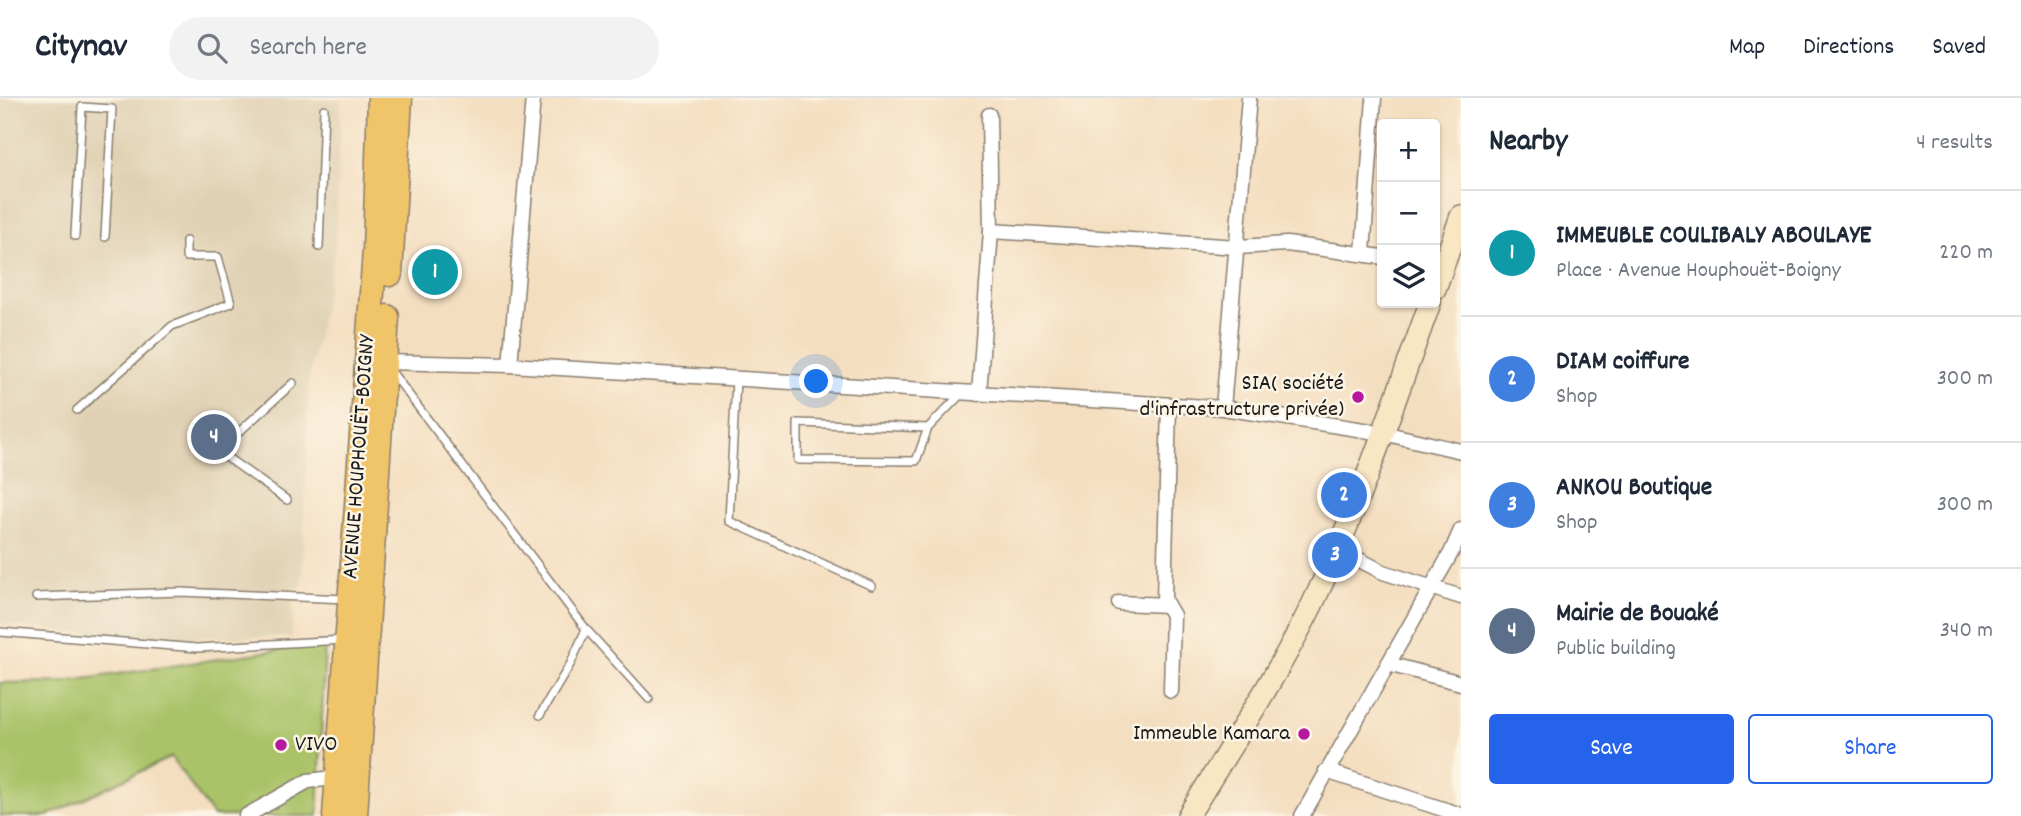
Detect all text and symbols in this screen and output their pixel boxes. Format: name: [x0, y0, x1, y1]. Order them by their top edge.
search box: [169, 17, 659, 80]
text: Citynav: [35, 25, 127, 72]
icon: search: [193, 29, 231, 67]
text: Search here: [249, 30, 367, 67]
text: Map: [1729, 31, 1765, 65]
text: Directions: [1803, 31, 1894, 65]
text: Saved: [1932, 31, 1986, 65]
map controls: [1377, 119, 1440, 308]
button: +: [1377, 119, 1440, 182]
text: Nearby: [1489, 122, 1567, 165]
text: 4 results: [1916, 127, 1993, 160]
button: −: [1377, 182, 1440, 245]
text: IMMEUBLE COULIBALY ABOULAYE: [1556, 218, 1871, 255]
text: 1: [1509, 237, 1515, 270]
text: 220 m: [1939, 237, 1993, 270]
button: layers: [1377, 245, 1440, 308]
pin: 1: [412, 246, 458, 298]
text: Place · Avenue Houphouët-Boigny: [1556, 255, 1841, 288]
street label: AVENUE HOUPHOUËT-BOIGNY: [335, 333, 385, 580]
text: DIAM coiffure: [1556, 344, 1690, 381]
text: 2: [1507, 363, 1517, 396]
text: 300 m: [1937, 363, 1993, 396]
your location: [799, 364, 833, 398]
place label: SIA( société d'infrastructure privée): [1139, 368, 1344, 427]
text: Shop: [1556, 381, 1598, 414]
marker: SIA( société d'infrastructure privée): [1350, 389, 1366, 405]
pin: 4: [191, 411, 237, 463]
pin: 2: [1321, 469, 1367, 521]
text: ANKOU Boutique: [1556, 470, 1712, 507]
text: 3: [1507, 489, 1517, 522]
text: 300 m: [1937, 489, 1993, 522]
text: Shop: [1556, 507, 1598, 540]
pin: 3: [1312, 529, 1358, 581]
text: Mairie de Bouaké: [1556, 596, 1719, 633]
text: 4: [1507, 615, 1517, 648]
text: 340 m: [1940, 615, 1993, 648]
text: Public building: [1556, 633, 1676, 666]
button: Save: [1489, 714, 1734, 784]
button: Share: [1748, 714, 1993, 784]
place label: Immeuble Kamara: [1133, 718, 1291, 751]
marker: Immeuble Kamara: [1296, 726, 1312, 742]
place label: VIVO: [295, 729, 337, 762]
marker: VIVO: [273, 737, 289, 753]

